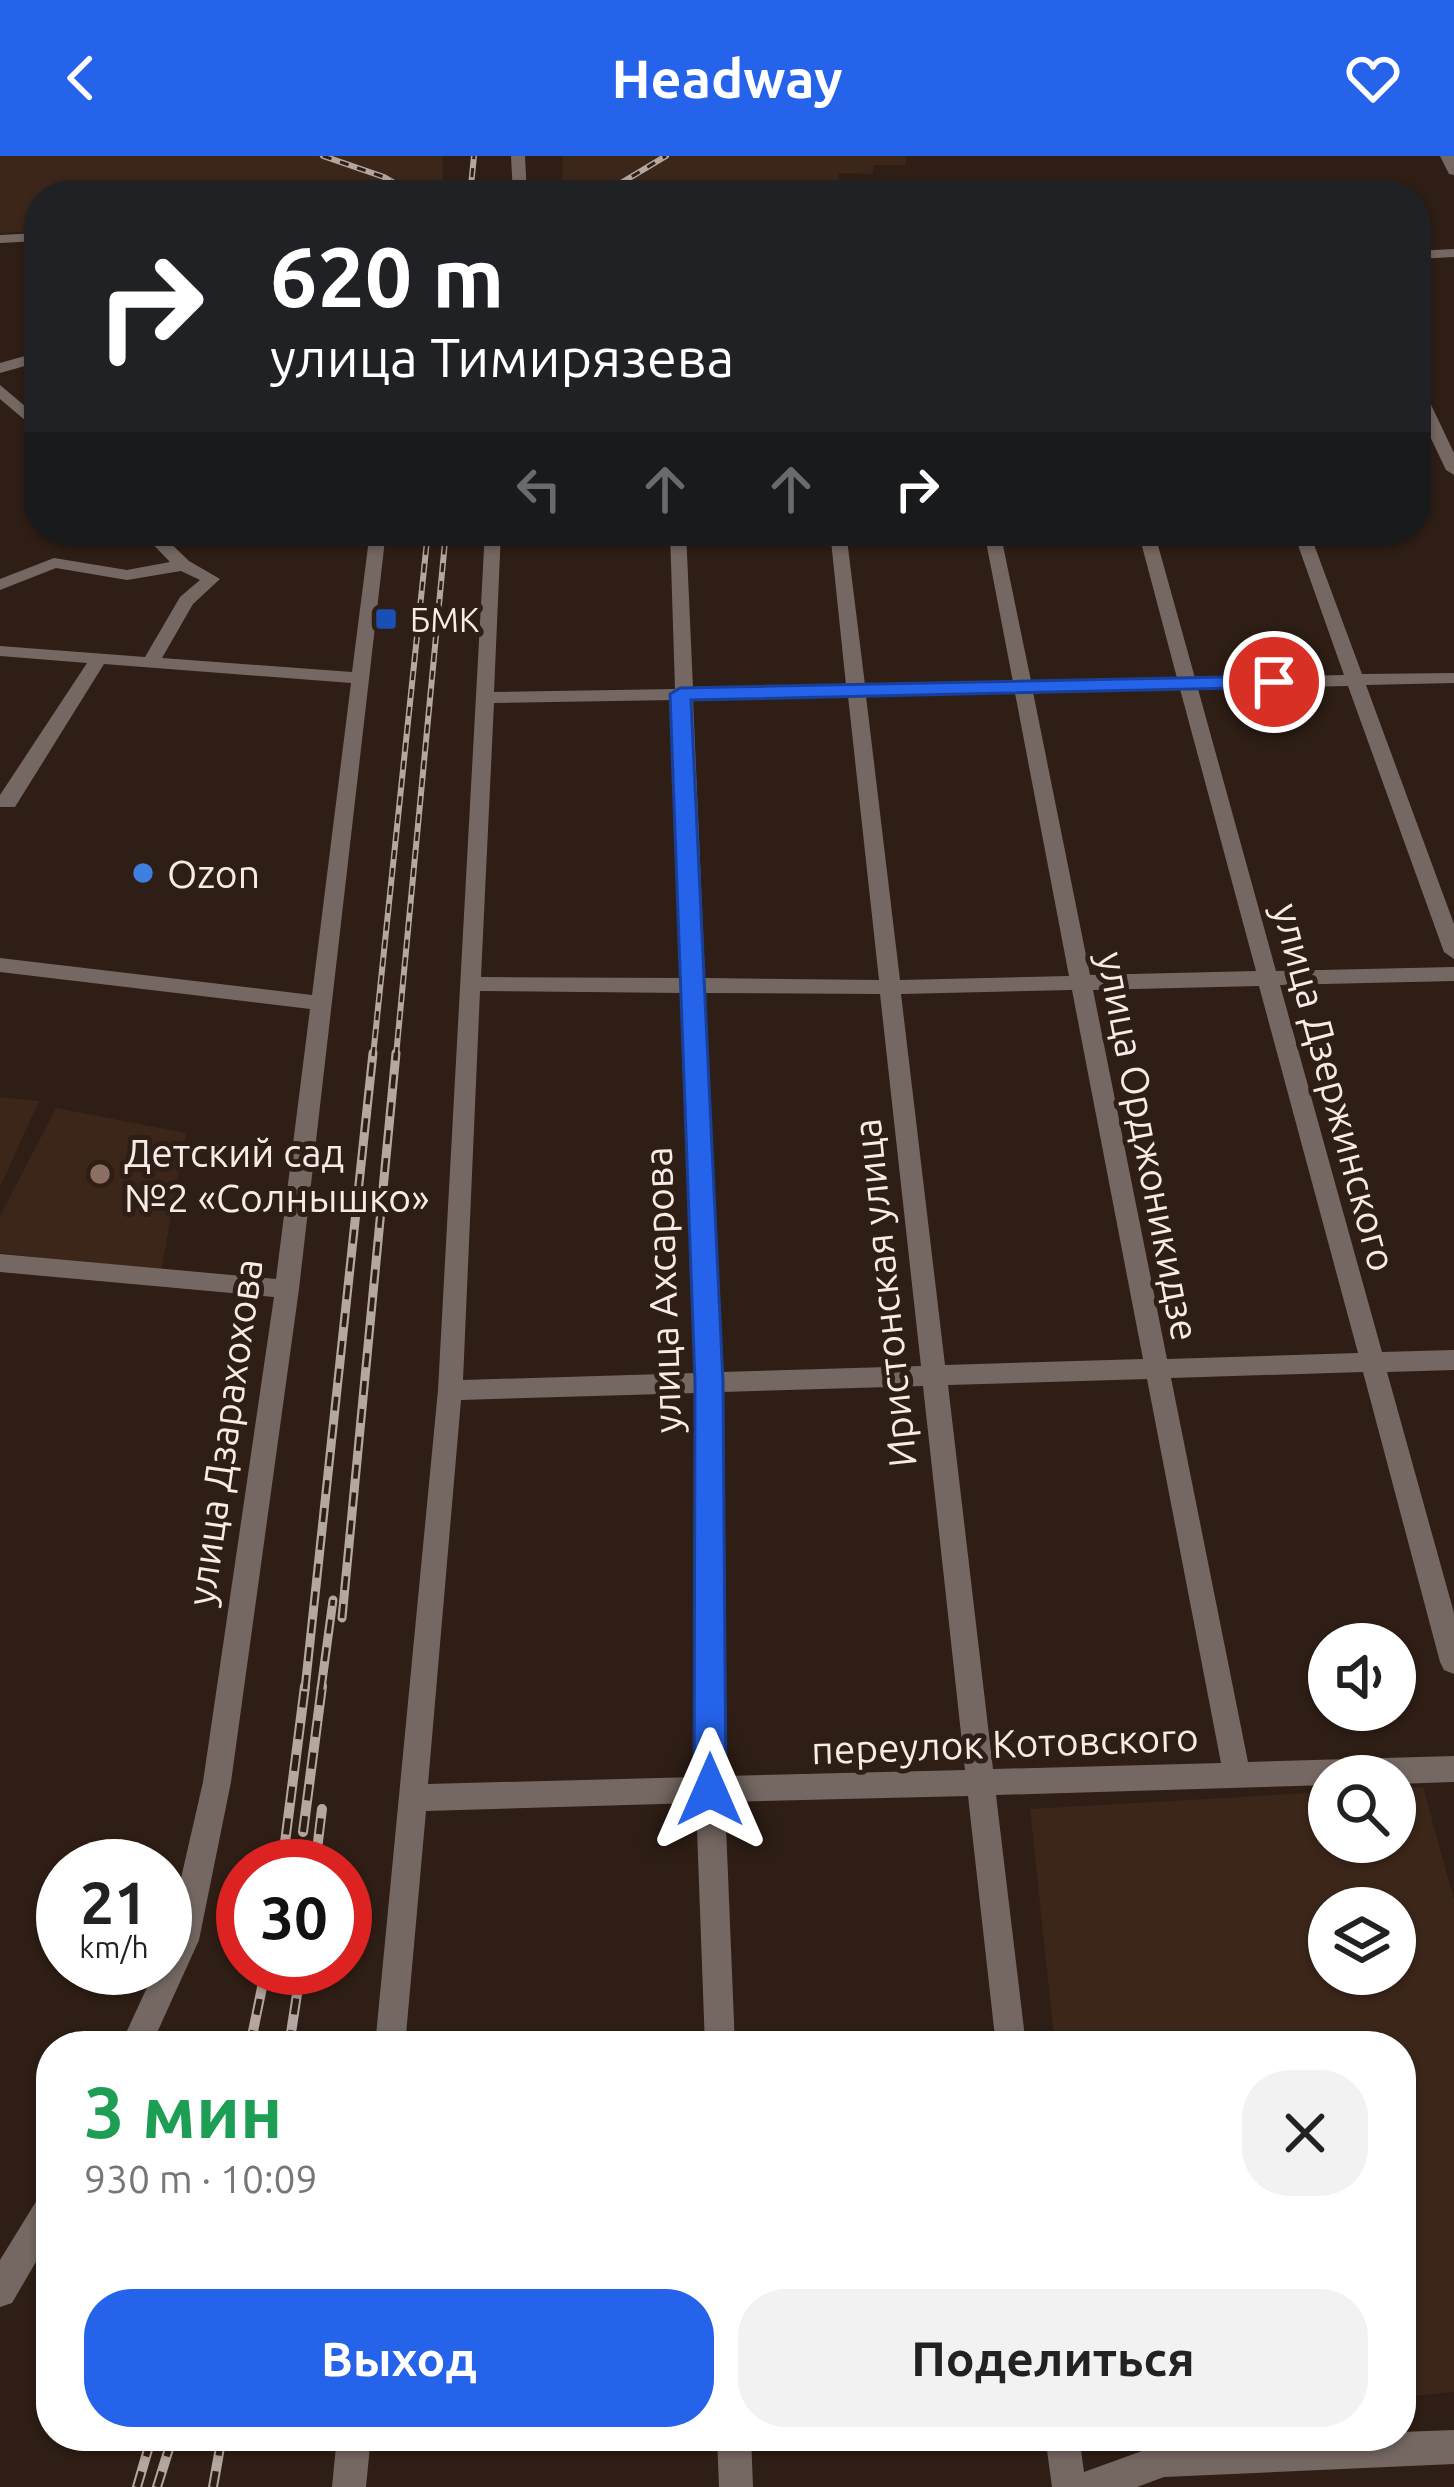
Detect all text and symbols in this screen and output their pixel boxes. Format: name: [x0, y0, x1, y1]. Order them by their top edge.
icon: back: [48, 45, 114, 111]
icon: heart: [1340, 45, 1406, 111]
text: Headway: [611, 48, 843, 108]
icon: right: [72, 228, 228, 384]
text: 620 m: [270, 229, 504, 323]
text: улица Тимирязева: [270, 327, 734, 387]
icon: left: [506, 456, 572, 522]
icon: ahead: [632, 456, 698, 522]
icon: ahead: [758, 456, 824, 522]
icon: right: [884, 456, 950, 522]
place label: БМК: [410, 601, 479, 638]
marker: БМК: [373, 606, 399, 632]
pin: [1223, 631, 1325, 733]
icon: arrive: [1241, 649, 1307, 715]
place label: Ozon: [167, 852, 260, 895]
marker: Ozon: [130, 860, 156, 886]
street label: улица Дзержинского: [1265, 898, 1405, 1276]
street label: улица Орджоникидзе: [1090, 948, 1208, 1344]
street label: Иристонская улица: [844, 1117, 924, 1469]
place label: Детский сад №2 «Солнышко»: [124, 1131, 429, 1219]
street label: улица Ахсарова: [636, 1146, 688, 1434]
marker: Детский сад №2 «Солнышко»: [87, 1161, 113, 1187]
street label: улица Дзарахохова: [178, 1256, 270, 1608]
map controls: [1308, 1623, 1416, 1995]
button: sound: [1308, 1623, 1416, 1731]
street label: переулок Котовского: [811, 1715, 1199, 1771]
position arrow: [647, 1727, 773, 1853]
button: search: [1308, 1755, 1416, 1863]
speed limit sign: 30: [216, 1839, 372, 1995]
text: 21: [80, 1868, 148, 1935]
button: layers: [1308, 1887, 1416, 1995]
text: km/h: [79, 1930, 149, 1964]
button: close: [1242, 2070, 1368, 2196]
text: 3 мин: [84, 2071, 283, 2152]
text: 930 m · 10:09: [84, 2157, 318, 2200]
button: Выход: [84, 2289, 714, 2427]
button: Поделиться: [738, 2289, 1368, 2427]

